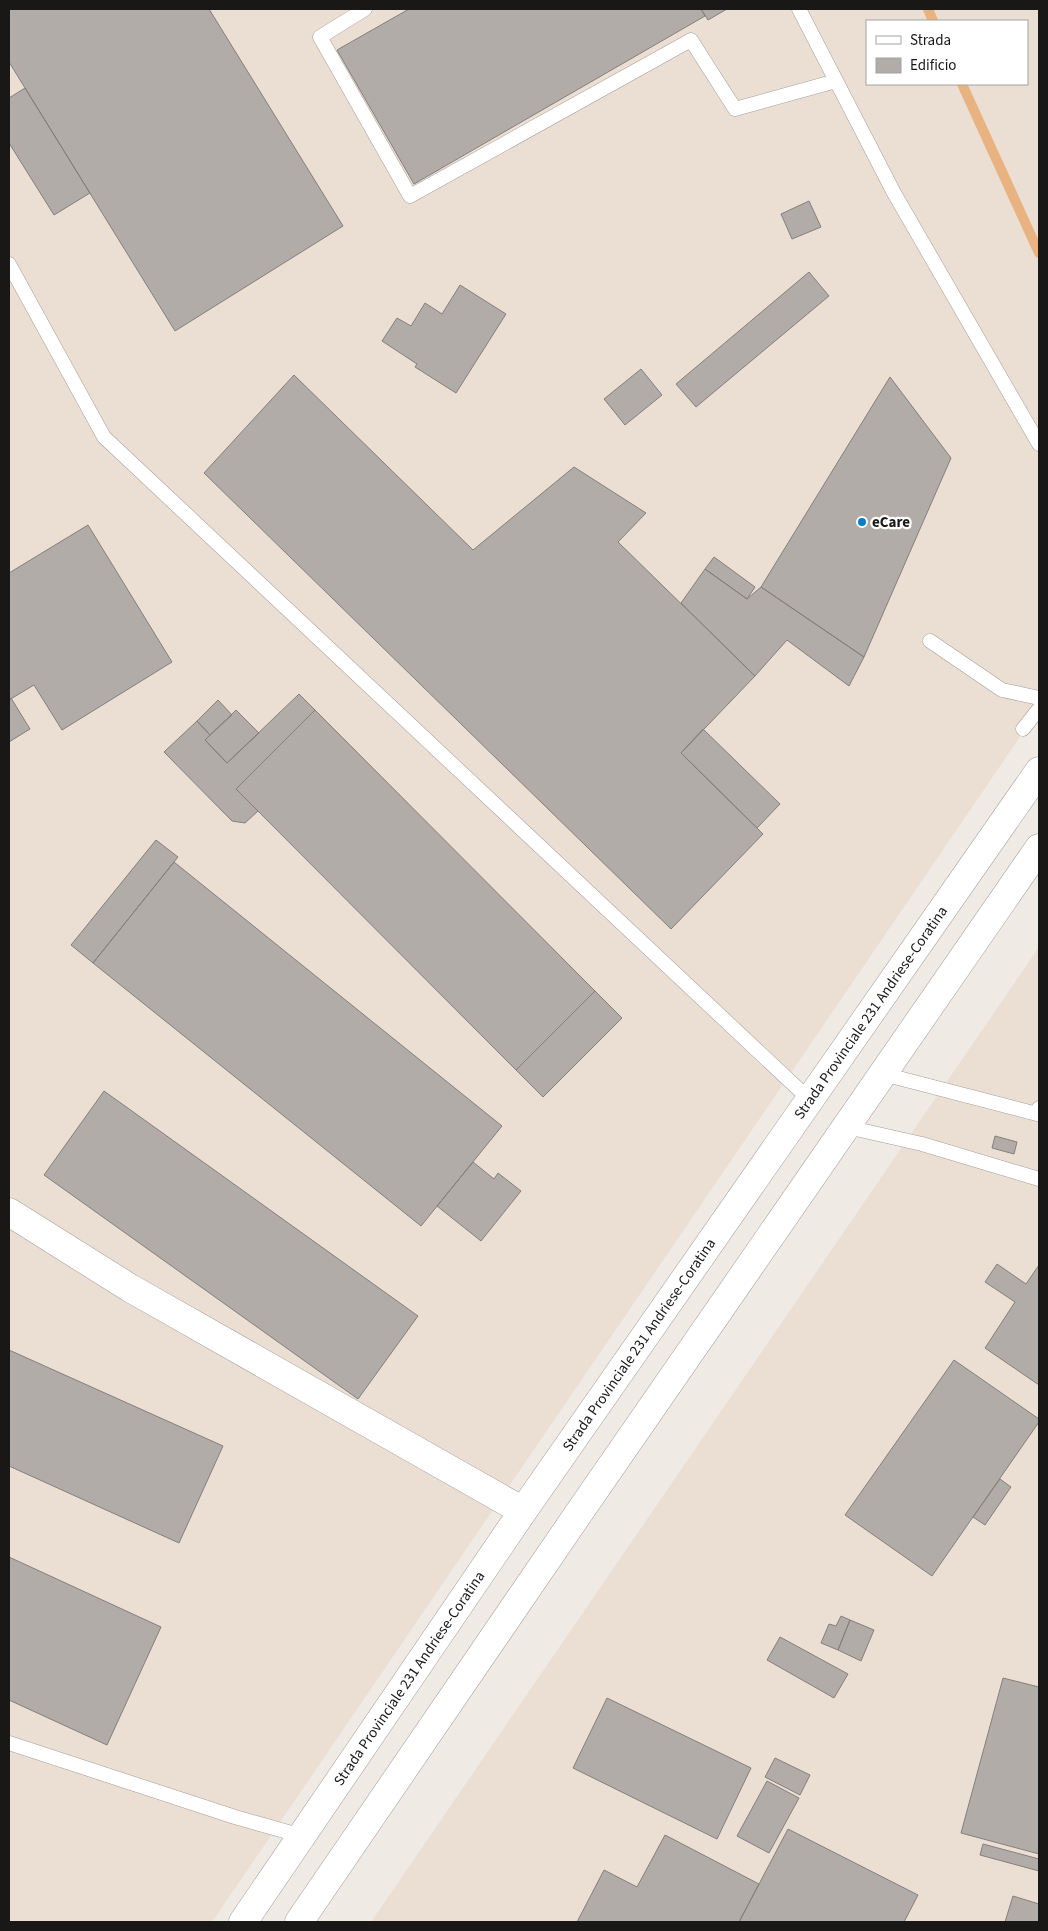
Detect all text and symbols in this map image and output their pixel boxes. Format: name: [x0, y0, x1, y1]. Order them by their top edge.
legend: [866, 20, 1028, 85]
text: Strada: [910, 30, 951, 51]
text: Edificio: [910, 55, 957, 76]
place label: eCare: [872, 512, 910, 533]
marker: eCare: [856, 516, 868, 528]
street label: Strada Provinciale 231 Andriese-Coratina: [789, 902, 952, 1123]
street label: Strada Provinciale 231 Andriese-Coratina: [557, 1234, 721, 1456]
street label: Strada Provinciale 231 Andriese-Coratina: [328, 1567, 490, 1790]

